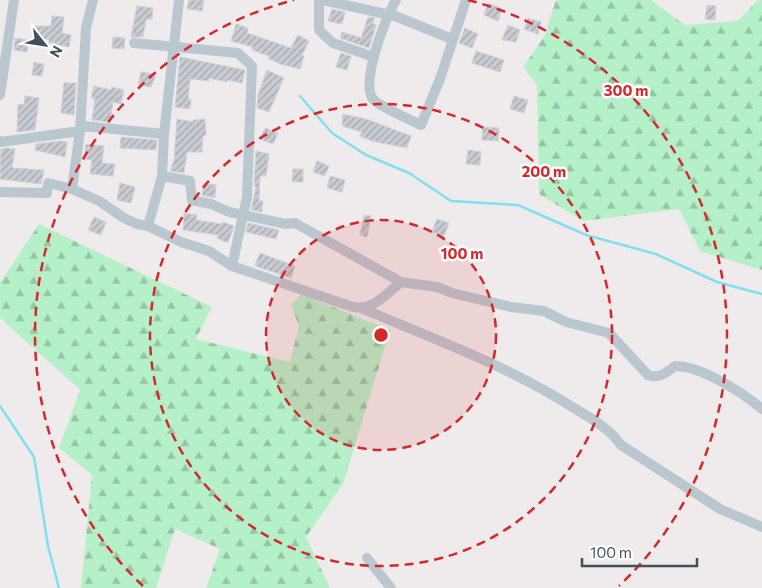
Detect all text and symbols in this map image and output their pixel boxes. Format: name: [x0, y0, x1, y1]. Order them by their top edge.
north arrow: [20, 20, 70, 70]
text: N: [47, 43, 67, 61]
text: 300 m: [604, 81, 648, 99]
text: 200 m: [522, 162, 566, 180]
text: 100 m: [441, 244, 483, 262]
centre of rings: [372, 326, 390, 344]
scale bar: [582, 536, 697, 568]
text: 100 m: [590, 543, 632, 561]

